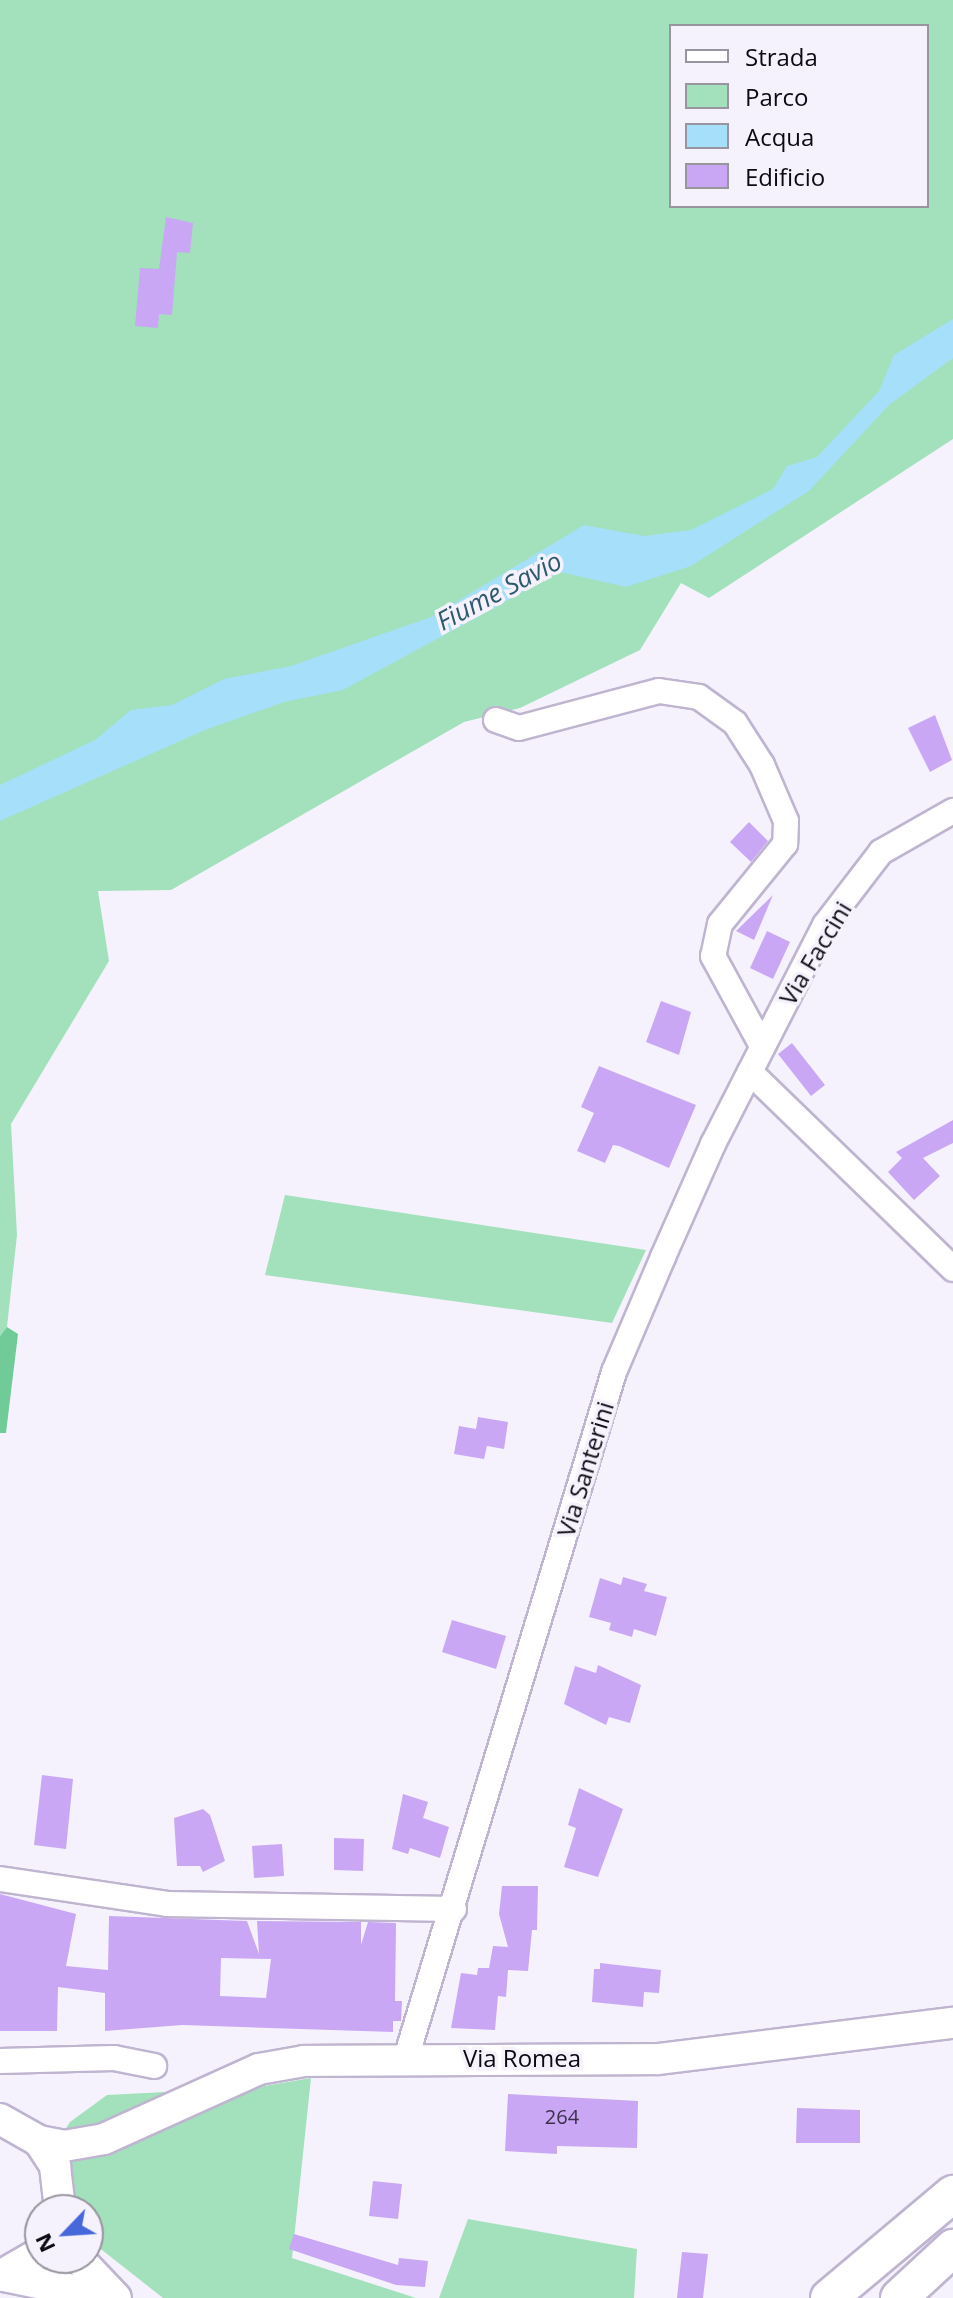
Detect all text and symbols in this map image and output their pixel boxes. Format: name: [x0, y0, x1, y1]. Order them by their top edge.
legend: [669, 24, 929, 208]
text: Strada: [745, 40, 818, 73]
text: Parco: [745, 80, 809, 113]
text: Acqua: [745, 120, 814, 153]
text: Edificio: [745, 160, 825, 193]
water label: Fiume Savio: [431, 545, 567, 637]
street label: Via Faccini: [773, 896, 857, 1010]
street label: Via Santerini: [551, 1398, 619, 1540]
street label: Via Romea: [463, 2044, 581, 2072]
house number: 264: [545, 2104, 579, 2128]
north arrow: [24, 2194, 104, 2274]
text: N: [27, 2229, 61, 2258]

